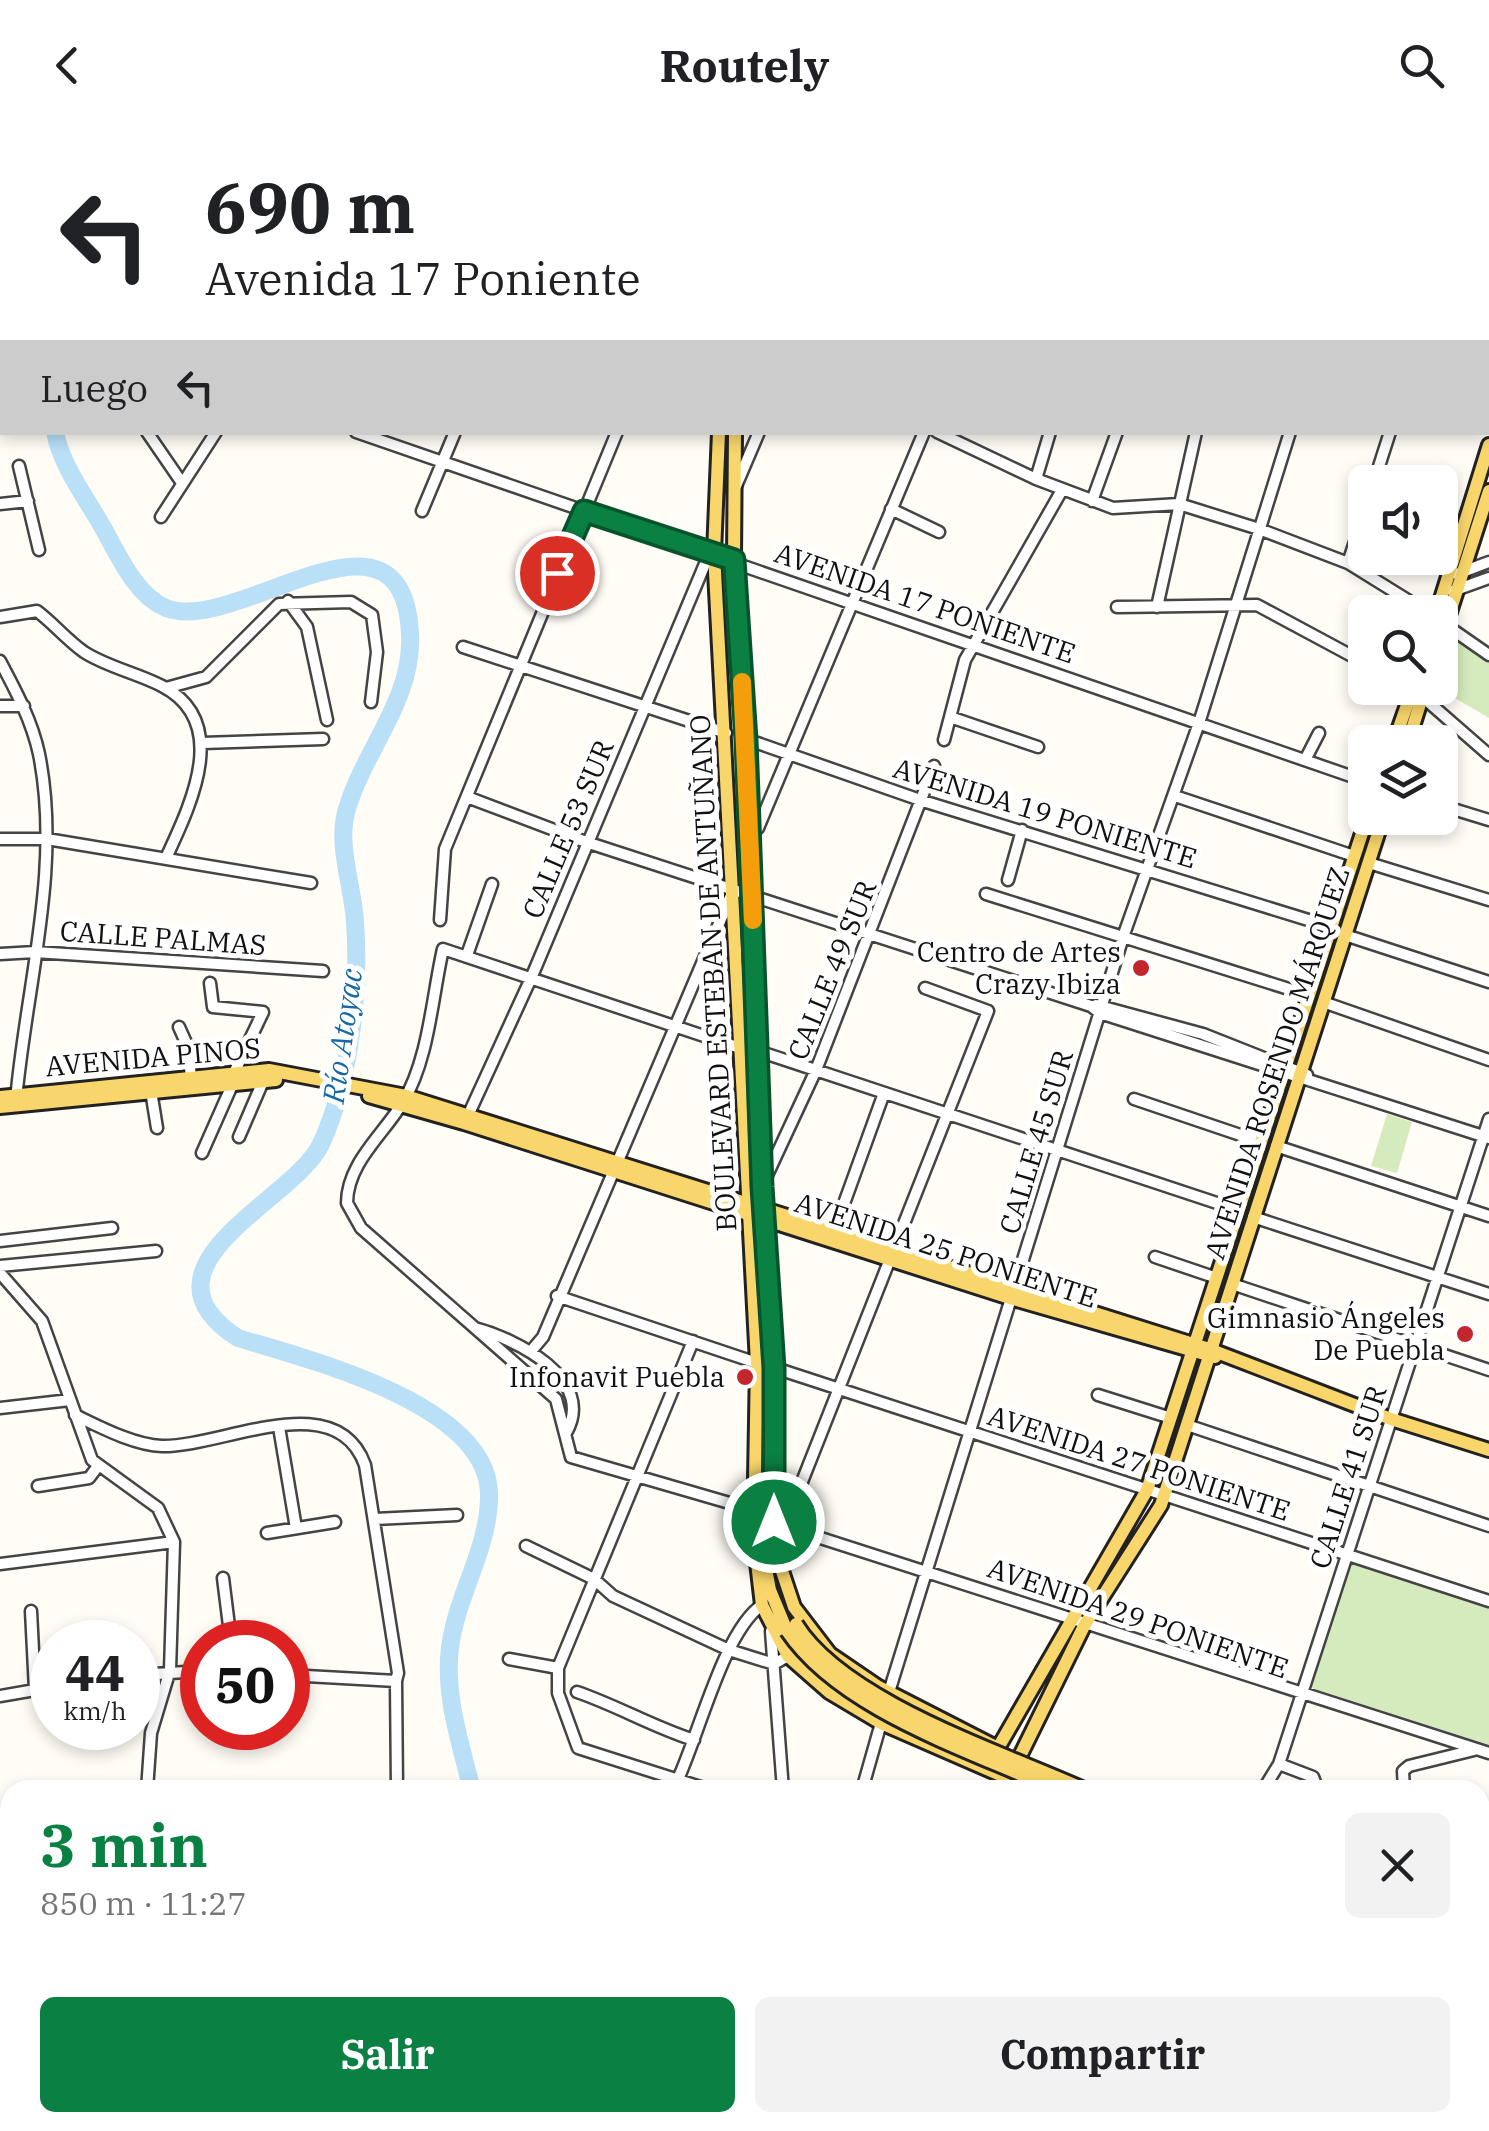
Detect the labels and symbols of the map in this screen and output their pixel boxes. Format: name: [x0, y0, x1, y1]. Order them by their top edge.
pin: [515, 531, 600, 616]
street label: AVENIDA 17 PONIENTE: [770, 534, 1080, 671]
street label: BOULEVARD ESTEBAN DE ANTUÑANO: [680, 714, 745, 1232]
street label: CALLE 53 SUR: [513, 734, 622, 924]
street label: AVENIDA 19 PONIENTE: [889, 749, 1201, 876]
street label: AVENIDA ROSENDO MÁRQUEZ: [1195, 862, 1358, 1264]
street label: CALLE 49 SUR: [779, 874, 884, 1065]
street label: CALLE PALMAS: [59, 912, 267, 963]
place label: Centro de Artes Crazy Ibiza: [917, 933, 1121, 1002]
marker: Centro de Artes Crazy Ibiza: [1130, 957, 1152, 979]
water label: Río Atoyac: [313, 966, 370, 1107]
street label: AVENIDA PINOS: [44, 1029, 262, 1084]
street label: CALLE 45 SUR: [990, 1045, 1081, 1238]
street label: AVENIDA 25 PONIENTE: [790, 1183, 1102, 1316]
place label: Gimnasio Ángeles De Puebla: [1207, 1299, 1445, 1368]
marker: Gimnasio Ángeles De Puebla: [1454, 1323, 1476, 1345]
place label: Infonavit Puebla: [509, 1358, 725, 1395]
marker: Infonavit Puebla: [734, 1366, 756, 1388]
street label: CALLE 41 SUR: [1300, 1380, 1395, 1573]
street label: AVENIDA 27 PONIENTE: [983, 1396, 1295, 1529]
position arrow: [722, 1470, 826, 1574]
street label: AVENIDA 29 PONIENTE: [983, 1549, 1293, 1686]
speed limit sign: 50: [180, 1620, 310, 1750]

